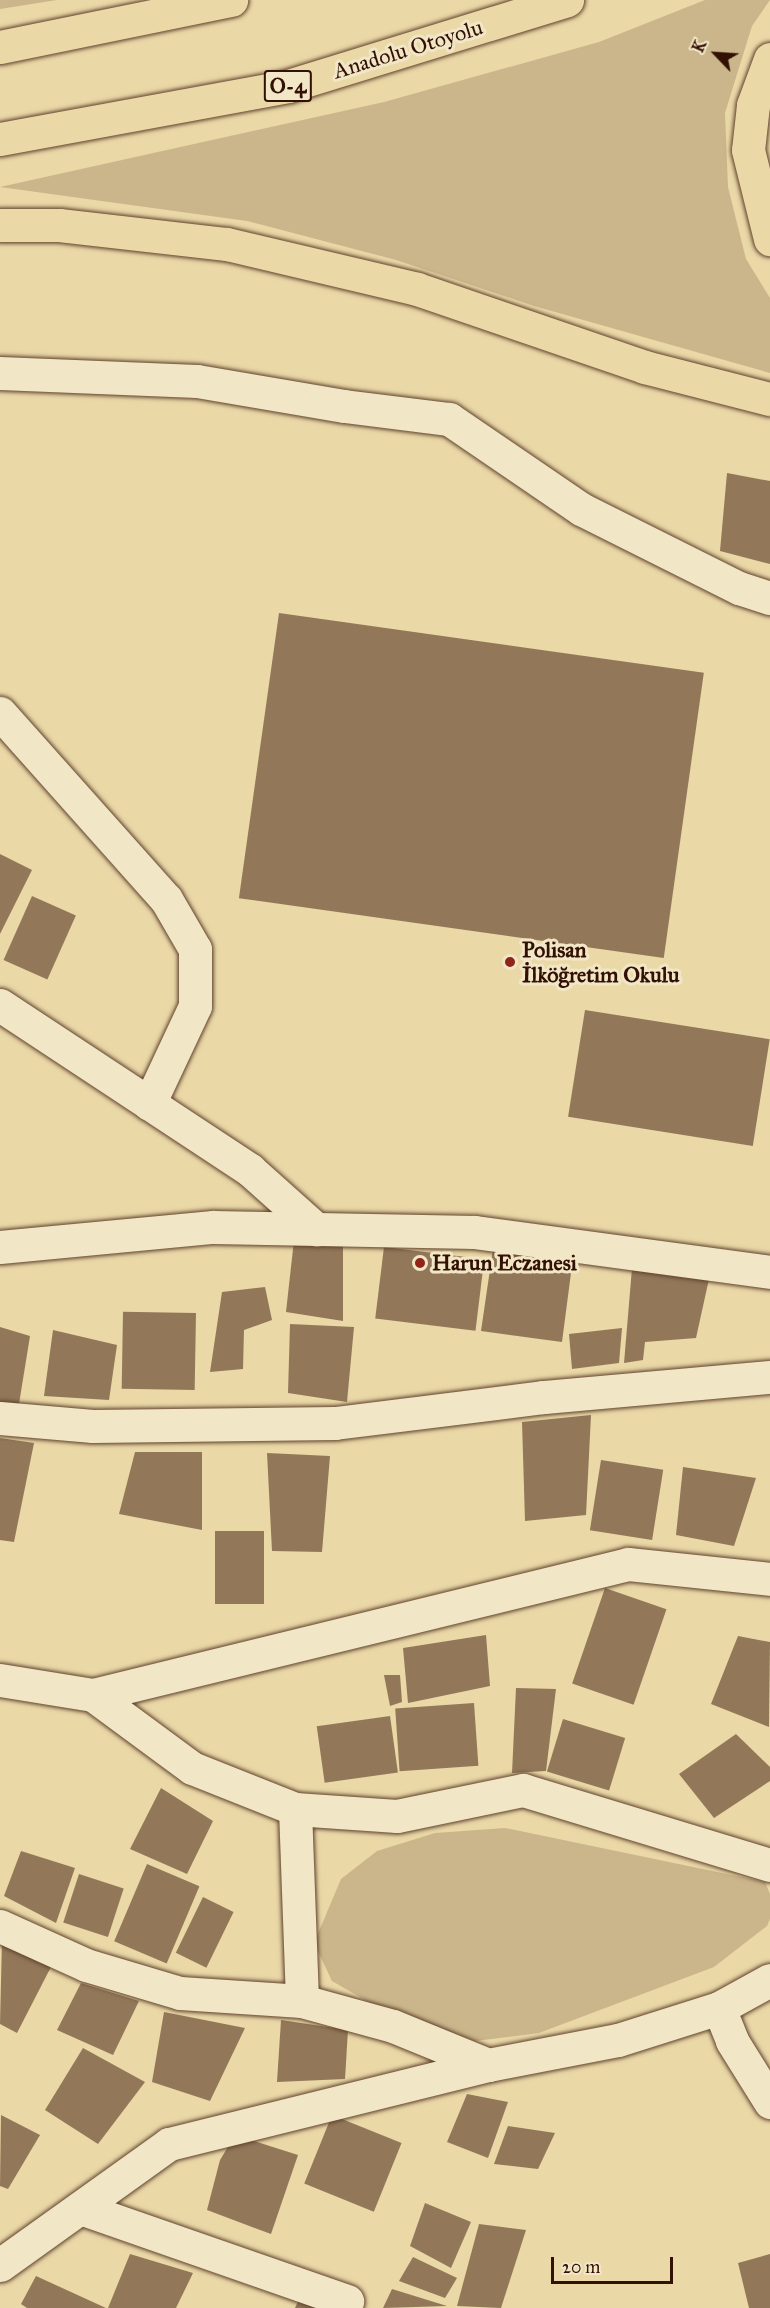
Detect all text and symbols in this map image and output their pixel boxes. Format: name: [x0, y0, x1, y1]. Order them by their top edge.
street label: Anadolu Otoyolu: [330, 14, 486, 84]
north arrow: [686, 24, 746, 84]
text: K: [688, 37, 710, 55]
road number: O-4: [262, 68, 314, 104]
place label: Polisan İlköğretim Okulu: [522, 936, 679, 987]
marker: Polisan İlköğretim Okulu: [503, 955, 517, 969]
place label: Harun Eczanesi: [432, 1250, 577, 1276]
marker: Harun Eczanesi: [413, 1256, 427, 1270]
scale bar: [554, 2245, 676, 2283]
text: 20 m: [562, 2256, 600, 2278]

